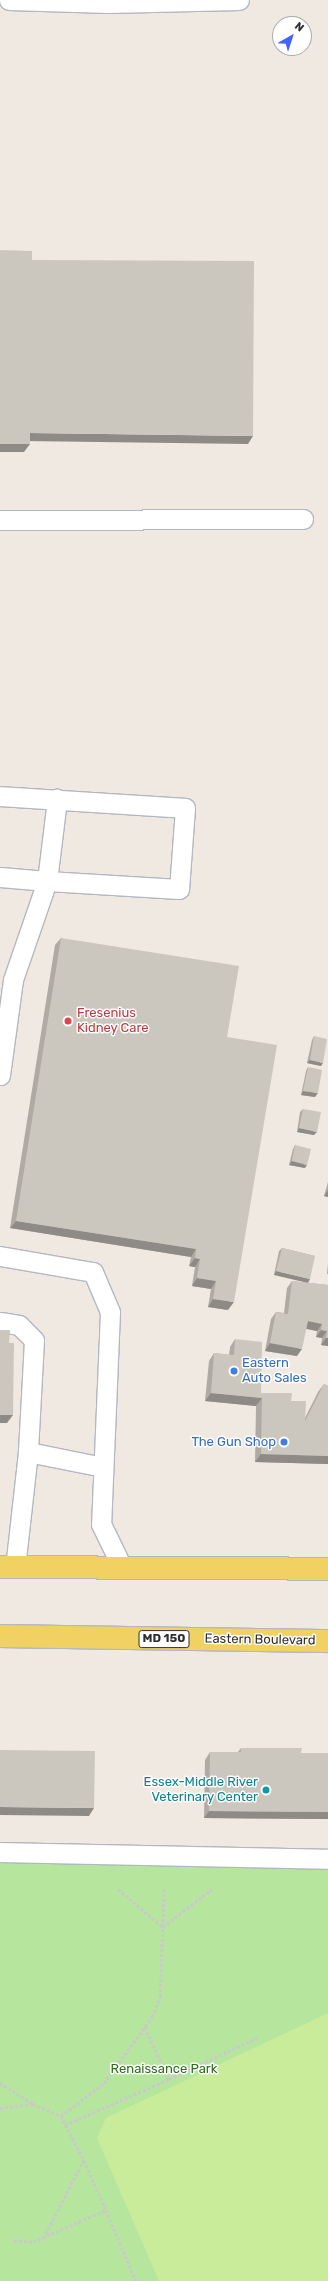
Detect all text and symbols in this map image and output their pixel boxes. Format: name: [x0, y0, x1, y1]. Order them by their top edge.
north arrow: [272, 16, 312, 56]
text: N: [292, 20, 306, 35]
place label: Fresenius Kidney Care: [77, 1006, 149, 1037]
marker: Fresenius Kidney Care: [62, 1015, 74, 1027]
place label: Eastern Auto Sales: [242, 1356, 307, 1387]
marker: Eastern Auto Sales: [229, 1366, 239, 1376]
place label: The Gun Shop: [191, 1434, 276, 1450]
marker: The Gun Shop: [279, 1437, 289, 1447]
road number: MD 150: [138, 1629, 190, 1649]
street label: Eastern Boulevard: [204, 1631, 316, 1649]
place label: Essex-Middle River Veterinary Center: [144, 1775, 258, 1806]
marker: Essex-Middle River Veterinary Center: [261, 1785, 271, 1795]
park label: Renaissance Park: [111, 2061, 217, 2077]

